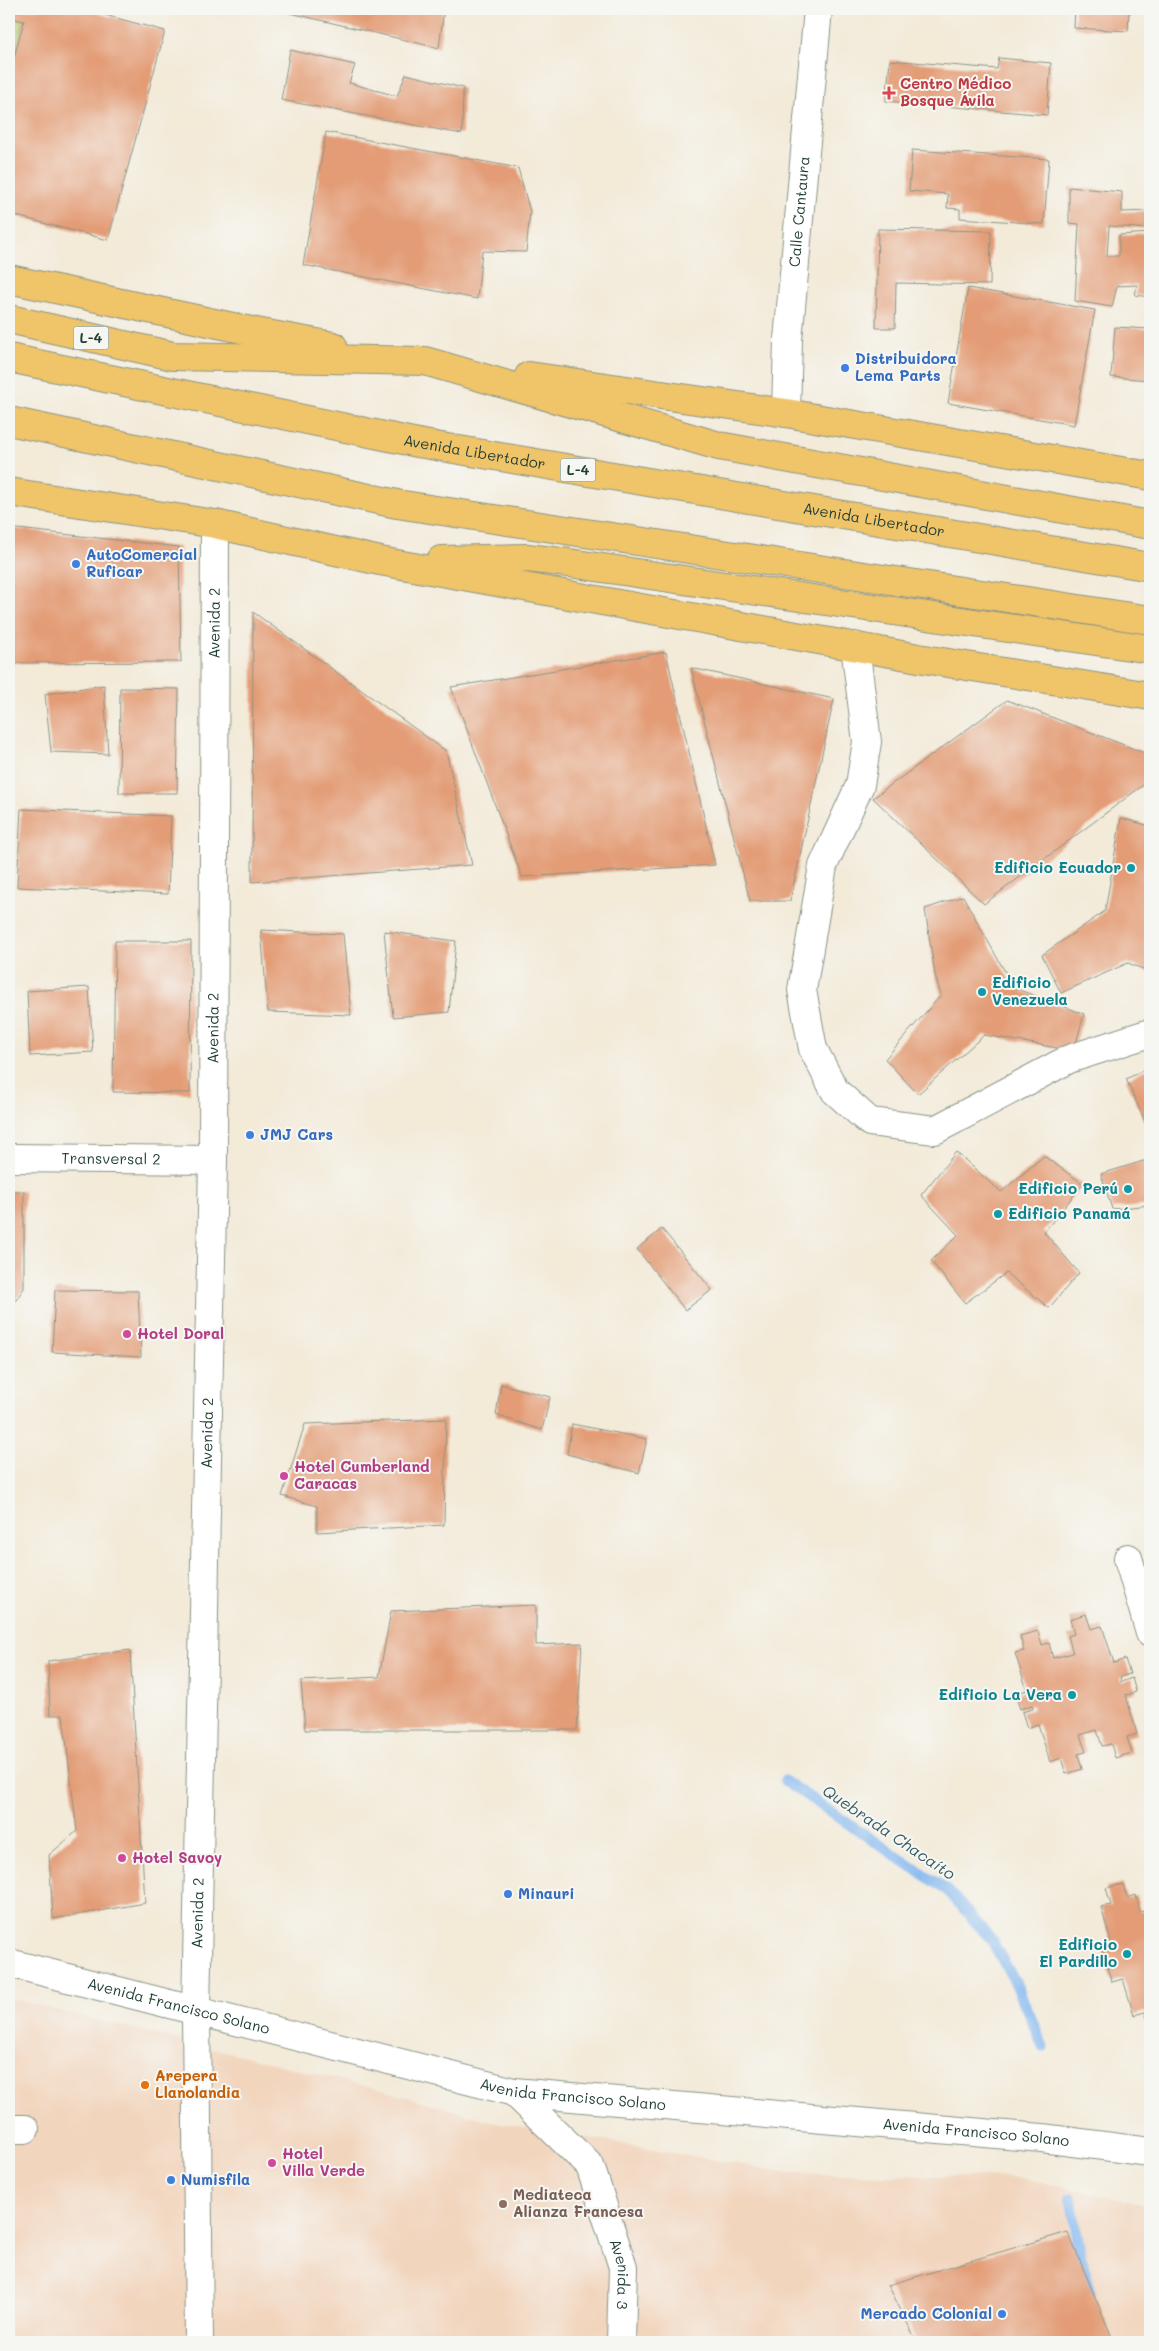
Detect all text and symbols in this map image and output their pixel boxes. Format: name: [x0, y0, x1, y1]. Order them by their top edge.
place label: Centro Médico Bosque Ávila: [900, 73, 1011, 110]
marker: Centro Médico Bosque Ávila: [882, 86, 896, 100]
street label: Calle Cantaura: [784, 155, 814, 268]
road number: L-4: [74, 326, 108, 349]
place label: Distribuidora Lema Parts: [855, 348, 957, 385]
marker: Distribuidora Lema Parts: [839, 362, 851, 374]
street label: Avenida Libertador: [402, 429, 547, 473]
road number: L-4: [560, 458, 596, 482]
street label: Avenida Libertador: [802, 497, 946, 541]
place label: AutoComercial Ruficar: [86, 544, 197, 581]
marker: AutoComercial Ruficar: [70, 558, 82, 570]
street label: Avenida 2: [204, 588, 224, 659]
place label: Edificio Ecuador: [994, 857, 1121, 877]
marker: Edificio Ecuador: [1125, 862, 1137, 874]
place label: Edificio Venezuela: [992, 972, 1068, 1009]
marker: Edificio Venezuela: [976, 986, 988, 998]
street label: Avenida 2: [202, 993, 223, 1064]
place label: JMJ Cars: [260, 1124, 333, 1144]
marker: JMJ Cars: [244, 1129, 256, 1141]
street label: Transversal 2: [61, 1148, 161, 1168]
place label: Edificio Perú: [1018, 1178, 1118, 1198]
marker: Edificio Perú: [1122, 1183, 1134, 1195]
place label: Edificio Panamá: [1008, 1203, 1131, 1223]
marker: Edificio Panamá: [992, 1208, 1004, 1220]
place label: Hotel Doral: [137, 1323, 224, 1343]
marker: Hotel Doral: [121, 1328, 133, 1340]
street label: Avenida 2: [196, 1397, 217, 1469]
place label: Hotel Cumberland Caracas: [294, 1456, 430, 1493]
marker: Hotel Cumberland Caracas: [278, 1470, 290, 1482]
place label: Edificio La Vera: [939, 1684, 1062, 1704]
marker: Edificio La Vera: [1066, 1689, 1078, 1701]
water label: Quebrada Chacaíto: [819, 1779, 960, 1884]
place label: Hotel Savoy: [132, 1847, 222, 1867]
marker: Hotel Savoy: [116, 1852, 128, 1864]
street label: Avenida 2: [186, 1877, 208, 1949]
place label: Minauri: [518, 1883, 575, 1903]
marker: Minauri: [502, 1888, 514, 1900]
place label: Edificio El Pardillo: [1039, 1934, 1117, 1971]
marker: Edificio El Pardillo: [1121, 1948, 1133, 1960]
street label: Avenida Francisco Solano: [86, 1972, 272, 2038]
place label: Arepera Llanolandia: [155, 2065, 240, 2102]
street label: Avenida Francisco Solano: [478, 2073, 667, 2114]
marker: Arepera Llanolandia: [139, 2079, 151, 2091]
street label: Avenida Francisco Solano: [882, 2113, 1071, 2150]
place label: Hotel Villa Verde: [282, 2143, 365, 2180]
marker: Hotel Villa Verde: [266, 2157, 278, 2169]
place label: Numisfila: [181, 2169, 250, 2189]
marker: Numisfila: [165, 2174, 177, 2186]
place label: Mediateca Alianza Francesa: [513, 2184, 643, 2221]
marker: Mediateca Alianza Francesa: [497, 2198, 509, 2210]
street label: Avenida 3: [605, 2236, 634, 2310]
place label: Mercado Colonial: [861, 2303, 992, 2323]
marker: Mercado Colonial: [996, 2308, 1008, 2320]

